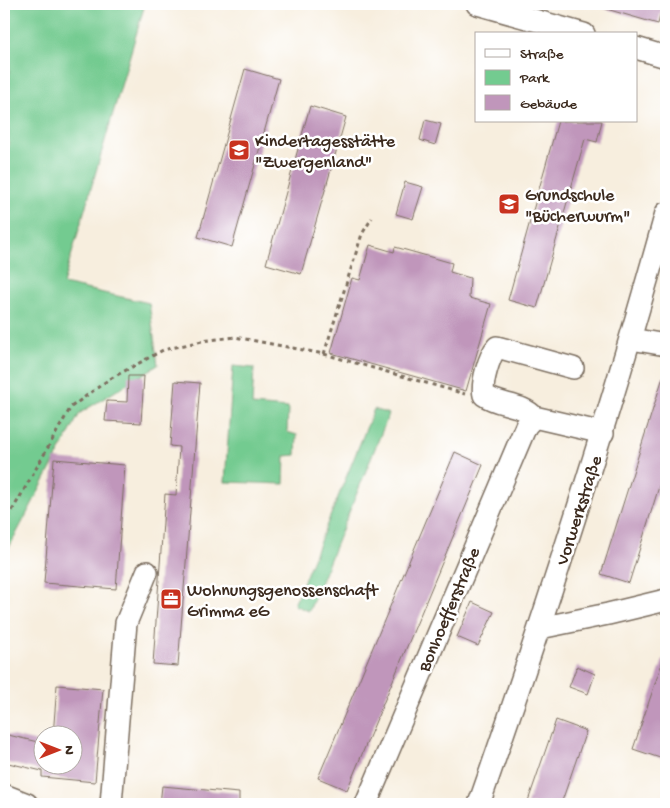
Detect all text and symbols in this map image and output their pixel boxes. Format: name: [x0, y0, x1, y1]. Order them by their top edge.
legend: [475, 32, 638, 122]
text: Straße: [520, 46, 564, 64]
text: Park: [519, 70, 550, 88]
text: Gebäude: [520, 96, 577, 114]
place label: Kindertagesstätte "Zwergenland": [255, 132, 396, 174]
school or university icon: Kindertagesstätte "Zwergenland": [227, 138, 251, 162]
place label: Grundschule "Bücherwurm": [525, 186, 631, 228]
school or university icon: Grundschule "Bücherwurm": [497, 192, 521, 216]
street label: Vorwerkstraße: [552, 453, 608, 569]
street label: Bonhoefferstraße: [414, 544, 486, 676]
place label: Wohnungsgenossenschaft Grimma eG: [187, 581, 379, 623]
office icon: Wohnungsgenossenschaft Grimma eG: [159, 587, 183, 611]
north arrow: [32, 726, 82, 776]
text: N: [60, 745, 77, 755]

